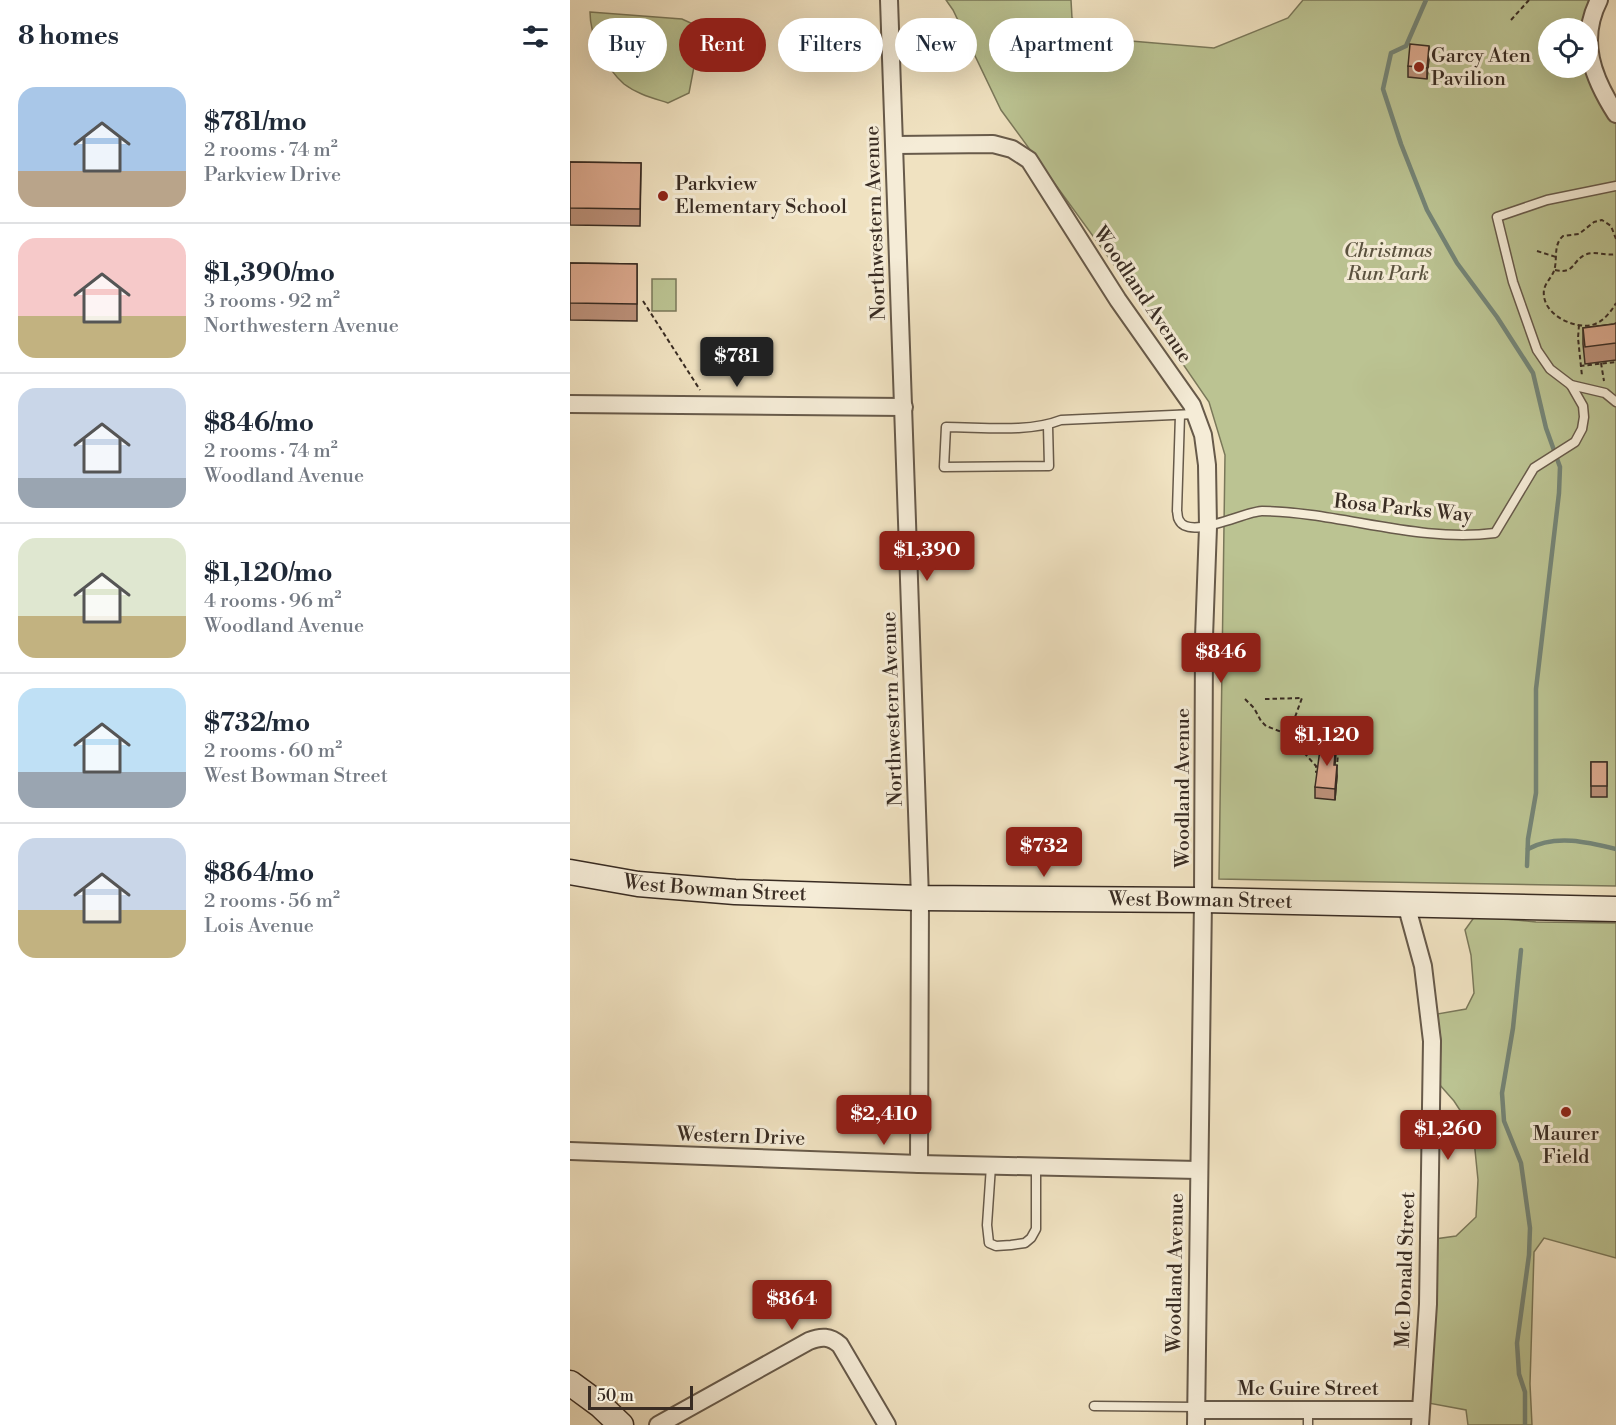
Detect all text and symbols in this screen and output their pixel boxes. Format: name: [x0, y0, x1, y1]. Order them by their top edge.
chip: Buy: [588, 18, 667, 72]
chip: Rent: [679, 18, 766, 72]
chip: Filters: [778, 18, 883, 72]
chip: New: [895, 18, 977, 72]
chip: Apartment: [989, 18, 1134, 72]
map controls: [1538, 18, 1598, 78]
button: locate: [1538, 18, 1598, 78]
text: 8 homes: [18, 20, 119, 52]
icon: filters: [519, 20, 552, 53]
place label: Garcy Aten Pavilion: [1431, 44, 1531, 92]
marker: Garcy Aten Pavilion: [1412, 60, 1426, 74]
text: $781/mo: [204, 106, 307, 138]
icon: home: [66, 111, 138, 183]
street label: Northwestern Avenue: [860, 125, 892, 321]
text: 2 rooms · 74 m²: [204, 138, 338, 163]
text: Parkview Drive: [204, 163, 341, 188]
place label: Parkview Elementary School: [675, 172, 847, 220]
marker: Parkview Elementary School: [656, 189, 670, 203]
street label: Woodland Avenue: [1086, 221, 1197, 368]
park label: Christmas Run Park: [1344, 239, 1433, 287]
text: $1,390/mo: [204, 257, 335, 289]
icon: home: [66, 262, 138, 334]
text: 3 rooms · 92 m²: [204, 289, 340, 314]
text: Northwestern Avenue: [204, 314, 399, 339]
pin: $781: [701, 337, 773, 388]
text: $781: [714, 344, 760, 369]
text: $846/mo: [204, 407, 314, 439]
icon: home: [66, 412, 138, 484]
text: 2 rooms · 74 m²: [204, 439, 338, 464]
text: Woodland Avenue: [204, 464, 364, 489]
street label: Rosa Parks Way: [1332, 489, 1474, 529]
pin: $1,390: [878, 531, 976, 582]
text: $1,390: [893, 538, 961, 563]
text: $1,120/mo: [204, 557, 333, 589]
icon: home: [66, 562, 138, 634]
text: 4 rooms · 96 m²: [204, 589, 342, 614]
street label: Northwestern Avenue: [877, 611, 909, 807]
text: Woodland Avenue: [204, 614, 364, 639]
pin: $846: [1185, 633, 1257, 684]
text: $846: [1196, 640, 1246, 665]
text: $732/mo: [204, 707, 310, 739]
street label: Woodland Avenue: [1171, 708, 1196, 869]
icon: home: [66, 712, 138, 784]
pin: $1,120: [1278, 716, 1376, 767]
text: $1,120: [1294, 723, 1360, 748]
text: 2 rooms · 60 m²: [204, 739, 342, 764]
text: West Bowman Street: [204, 764, 388, 789]
pin: $732: [1008, 827, 1080, 878]
text: $732: [1020, 834, 1068, 859]
text: $864/mo: [204, 857, 314, 889]
icon: home: [66, 862, 138, 934]
street label: West Bowman Street: [620, 869, 807, 907]
street label: West Bowman Street: [1107, 887, 1293, 914]
text: 2 rooms · 56 m²: [204, 889, 340, 914]
text: Lois Avenue: [204, 914, 314, 939]
pin: $2,410: [835, 1095, 933, 1146]
text: $2,410: [850, 1102, 918, 1127]
marker: Maurer Field: [1559, 1105, 1573, 1119]
pin: $1,260: [1399, 1110, 1497, 1161]
text: $1,260: [1414, 1117, 1482, 1142]
street label: Western Drive: [675, 1122, 806, 1152]
place label: Maurer Field: [1533, 1122, 1600, 1170]
street label: Mc Donald Street: [1391, 1191, 1421, 1349]
street label: Woodland Avenue: [1162, 1193, 1190, 1354]
pin: $864: [756, 1280, 828, 1331]
text: $864: [766, 1287, 818, 1312]
street label: Mc Guire Street: [1237, 1377, 1379, 1402]
scale bar: [588, 1383, 693, 1410]
text: 50 m: [597, 1386, 634, 1406]

